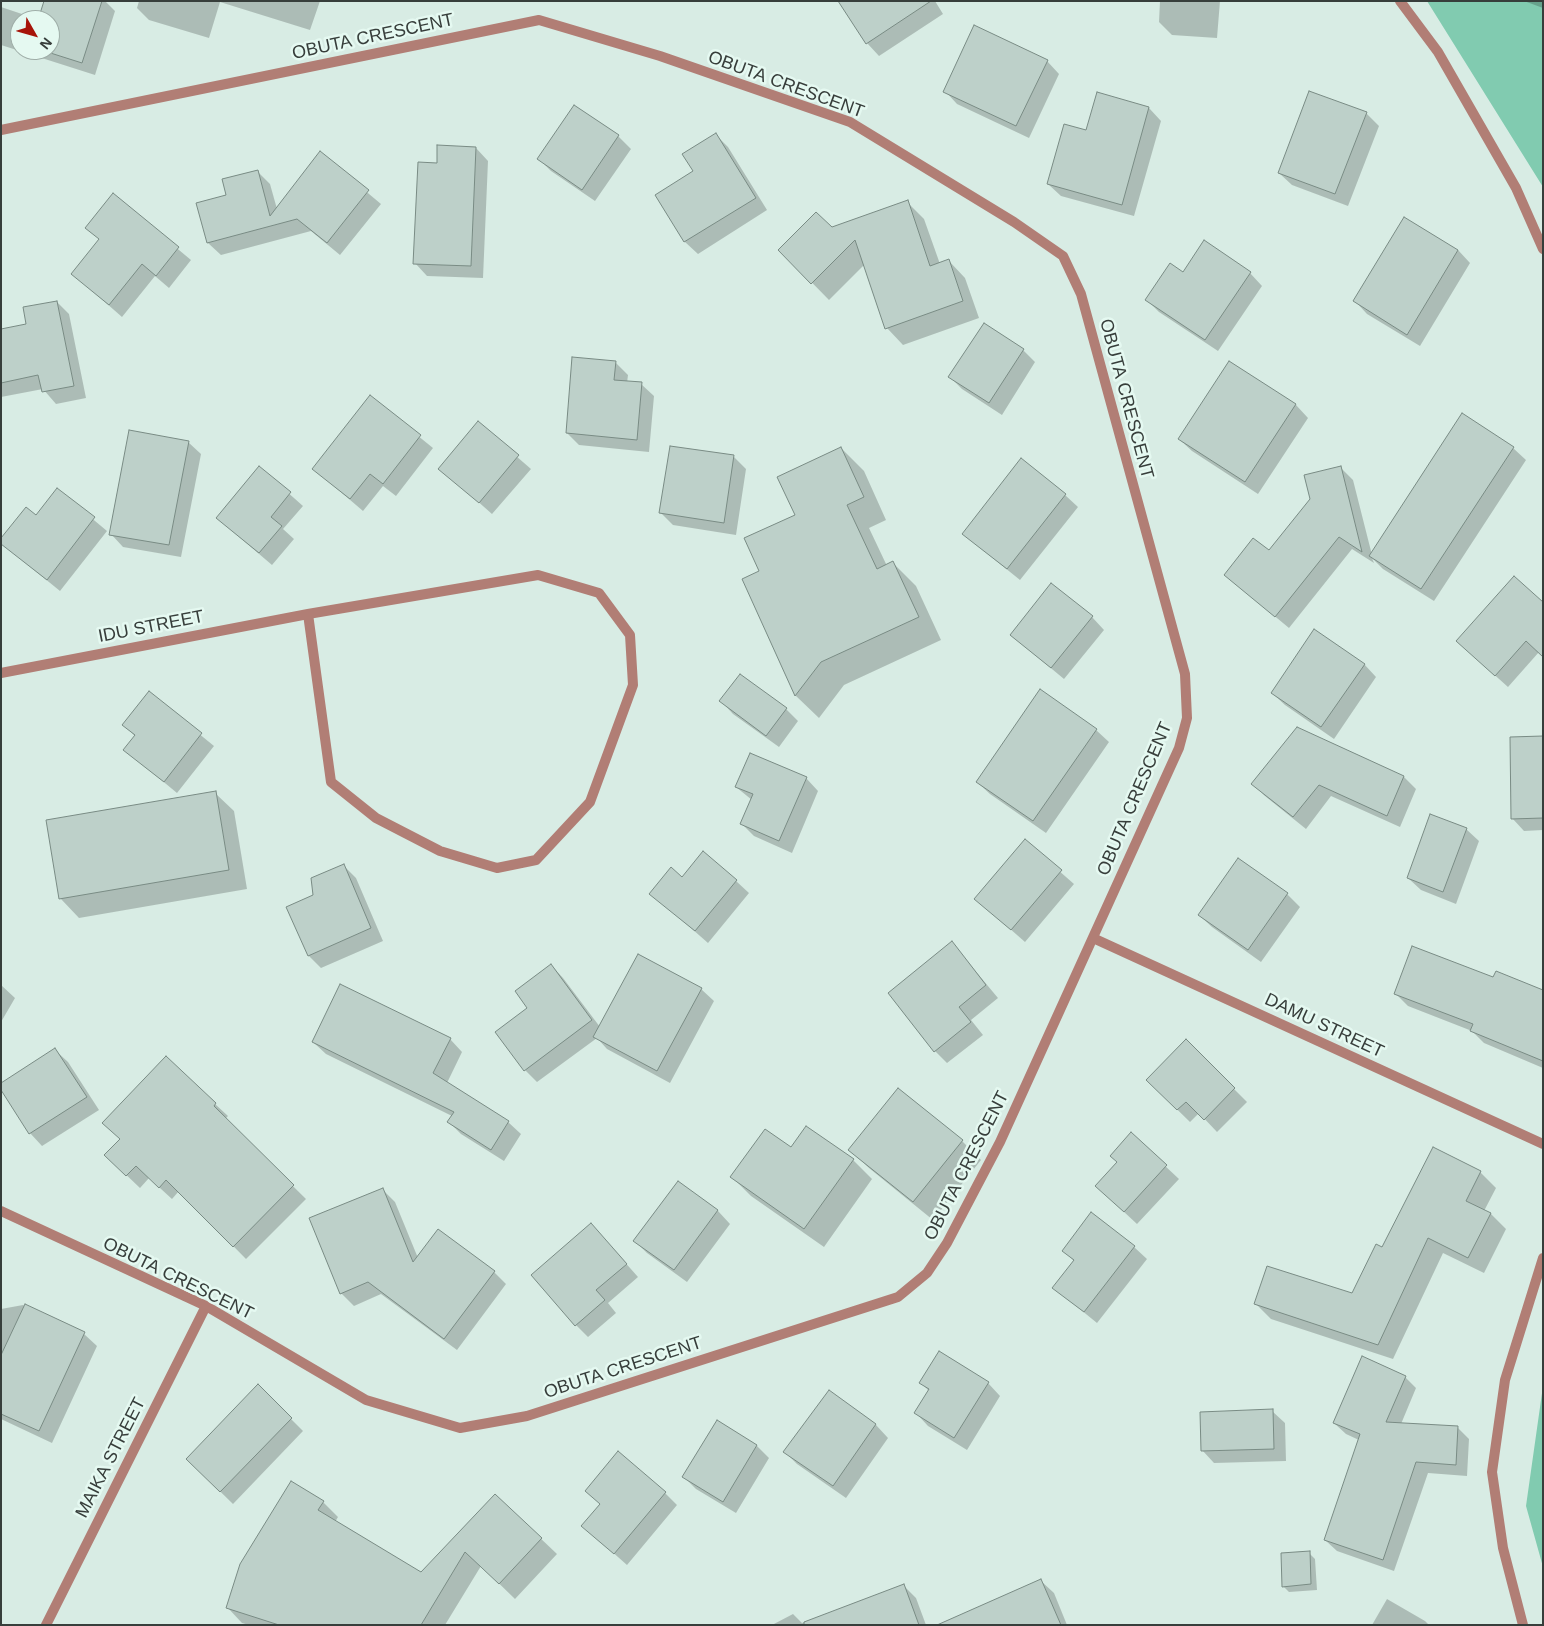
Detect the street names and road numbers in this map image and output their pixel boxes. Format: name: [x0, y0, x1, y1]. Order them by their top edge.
street label: OBUTA CRESCENT: [290, 9, 456, 65]
street label: OBUTA CRESCENT: [705, 47, 867, 123]
street label: OBUTA CRESCENT: [1094, 317, 1158, 481]
street label: IDU STREET: [96, 606, 206, 648]
street label: OBUTA CRESCENT: [1093, 719, 1177, 879]
street label: DAMU STREET: [1261, 989, 1387, 1063]
street label: OBUTA CRESCENT: [920, 1088, 1014, 1244]
street label: OBUTA CRESCENT: [99, 1233, 257, 1325]
street label: OBUTA CRESCENT: [541, 1332, 705, 1404]
street label: MAIKA STREET: [71, 1394, 151, 1522]

